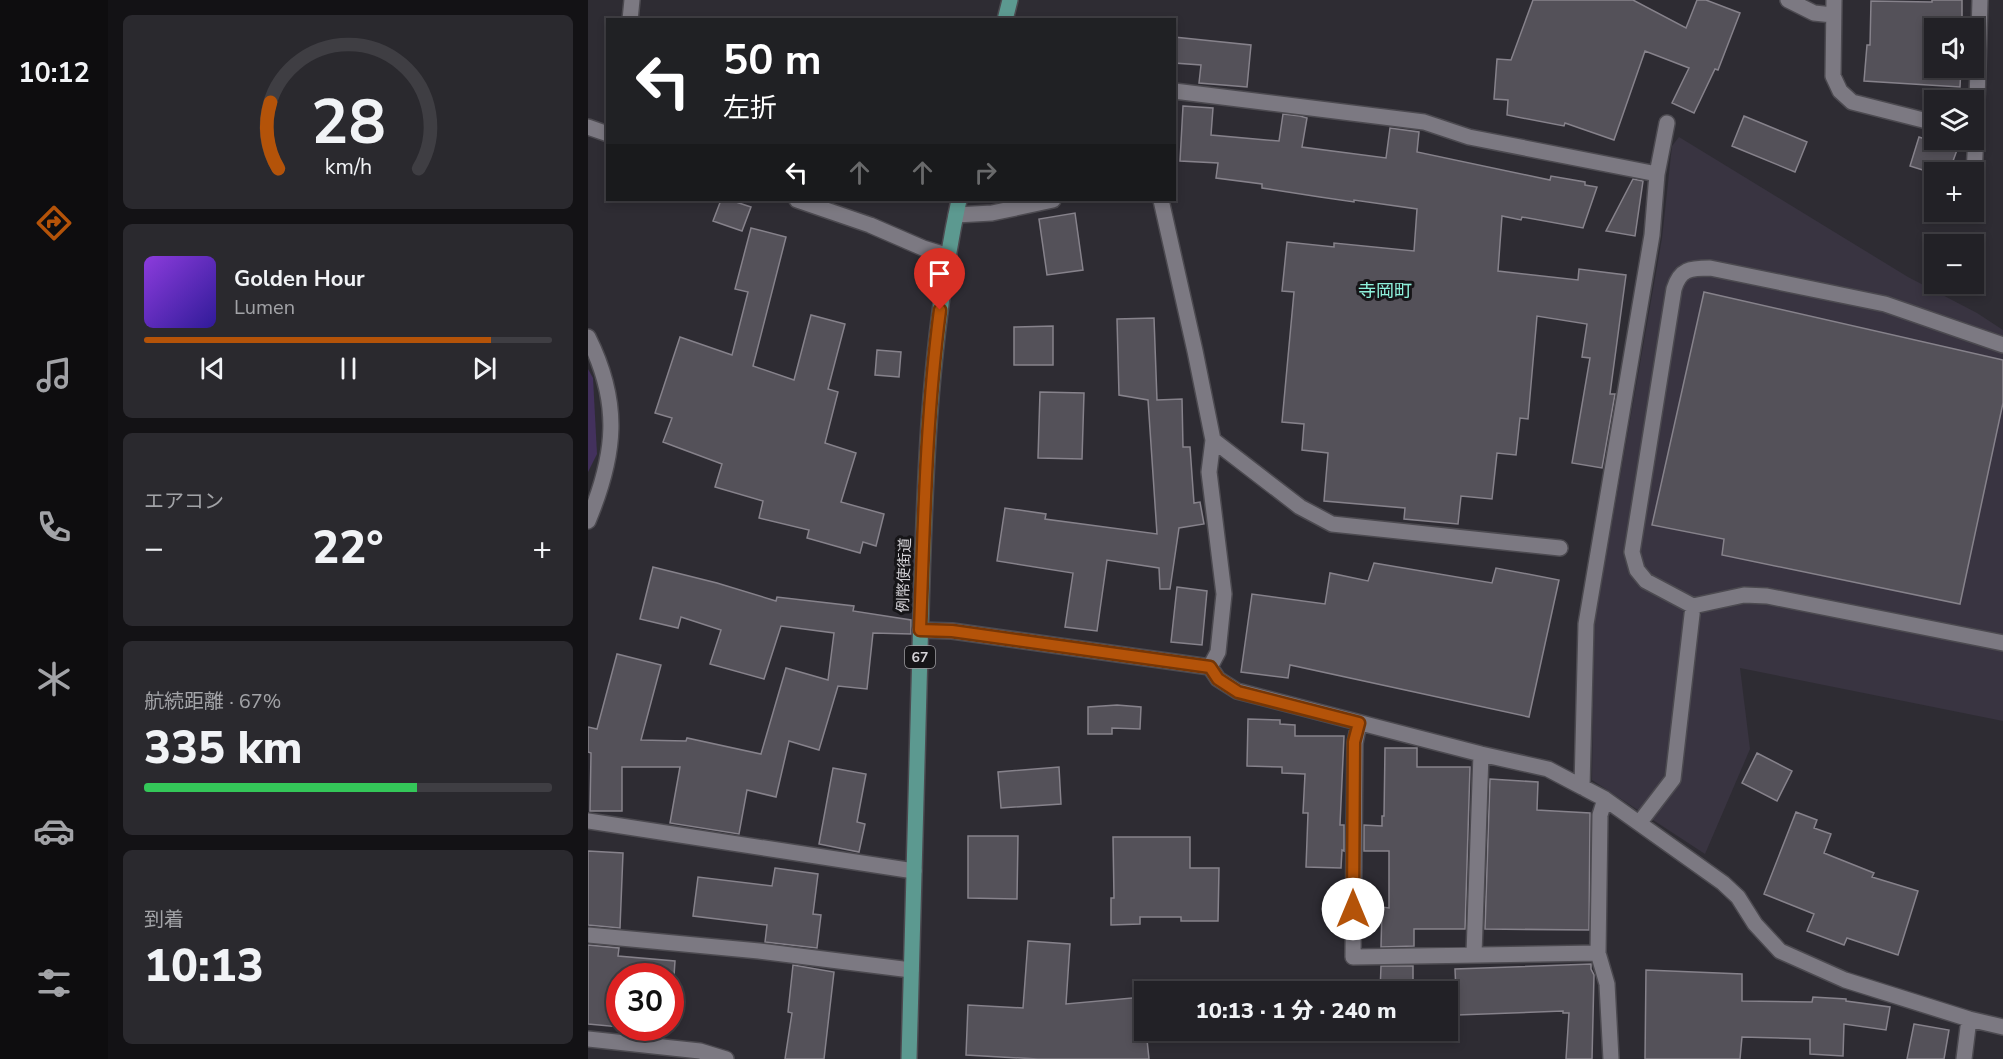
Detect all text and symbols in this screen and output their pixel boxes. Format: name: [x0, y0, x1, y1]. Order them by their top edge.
map controls: [1924, 18, 1984, 294]
button: sound: [1924, 18, 1984, 78]
text: 50 m: [723, 32, 822, 89]
icon: left: [624, 42, 702, 120]
text: 10:12: [18, 55, 90, 92]
text: 28: [311, 80, 385, 165]
text: 左折: [723, 90, 777, 127]
button: layers: [1924, 90, 1984, 150]
text: km/h: [324, 152, 372, 182]
icon: left: [780, 156, 813, 189]
icon: ahead: [843, 156, 876, 189]
icon: ahead: [906, 156, 939, 189]
icon: right: [969, 156, 1002, 189]
button: +: [1924, 162, 1984, 222]
icon: directions: [33, 202, 75, 244]
button: −: [1924, 234, 1984, 294]
pin: [914, 248, 965, 310]
icon: arrive: [923, 257, 956, 290]
text: Golden Hour: [234, 264, 365, 294]
district label: 寺岡町: [1358, 279, 1412, 303]
text: Lumen: [234, 294, 295, 321]
icon: previous: [196, 352, 229, 385]
icon: pause: [332, 352, 365, 385]
icon: next: [468, 352, 501, 385]
icon: music: [33, 354, 75, 396]
text: エアコン: [144, 488, 224, 515]
icon: phone: [33, 506, 75, 548]
text: 22°: [312, 518, 384, 579]
text: −: [144, 526, 164, 571]
text: +: [532, 526, 552, 571]
street label: 例幣使街道: [893, 537, 915, 613]
road number: 67: [905, 646, 935, 668]
icon: climate: [33, 658, 75, 700]
text: 航続距離 · 67%: [144, 688, 281, 715]
text: 335 km: [144, 718, 303, 779]
icon: car: [33, 810, 75, 852]
position arrow: [1321, 877, 1385, 941]
text: 到着: [144, 906, 184, 933]
text: 10:13: [144, 936, 264, 997]
icon: filters: [33, 962, 75, 1004]
speed limit sign: 30: [606, 963, 684, 1041]
text: 10:13 · 1 分 · 240 m: [1195, 996, 1397, 1026]

